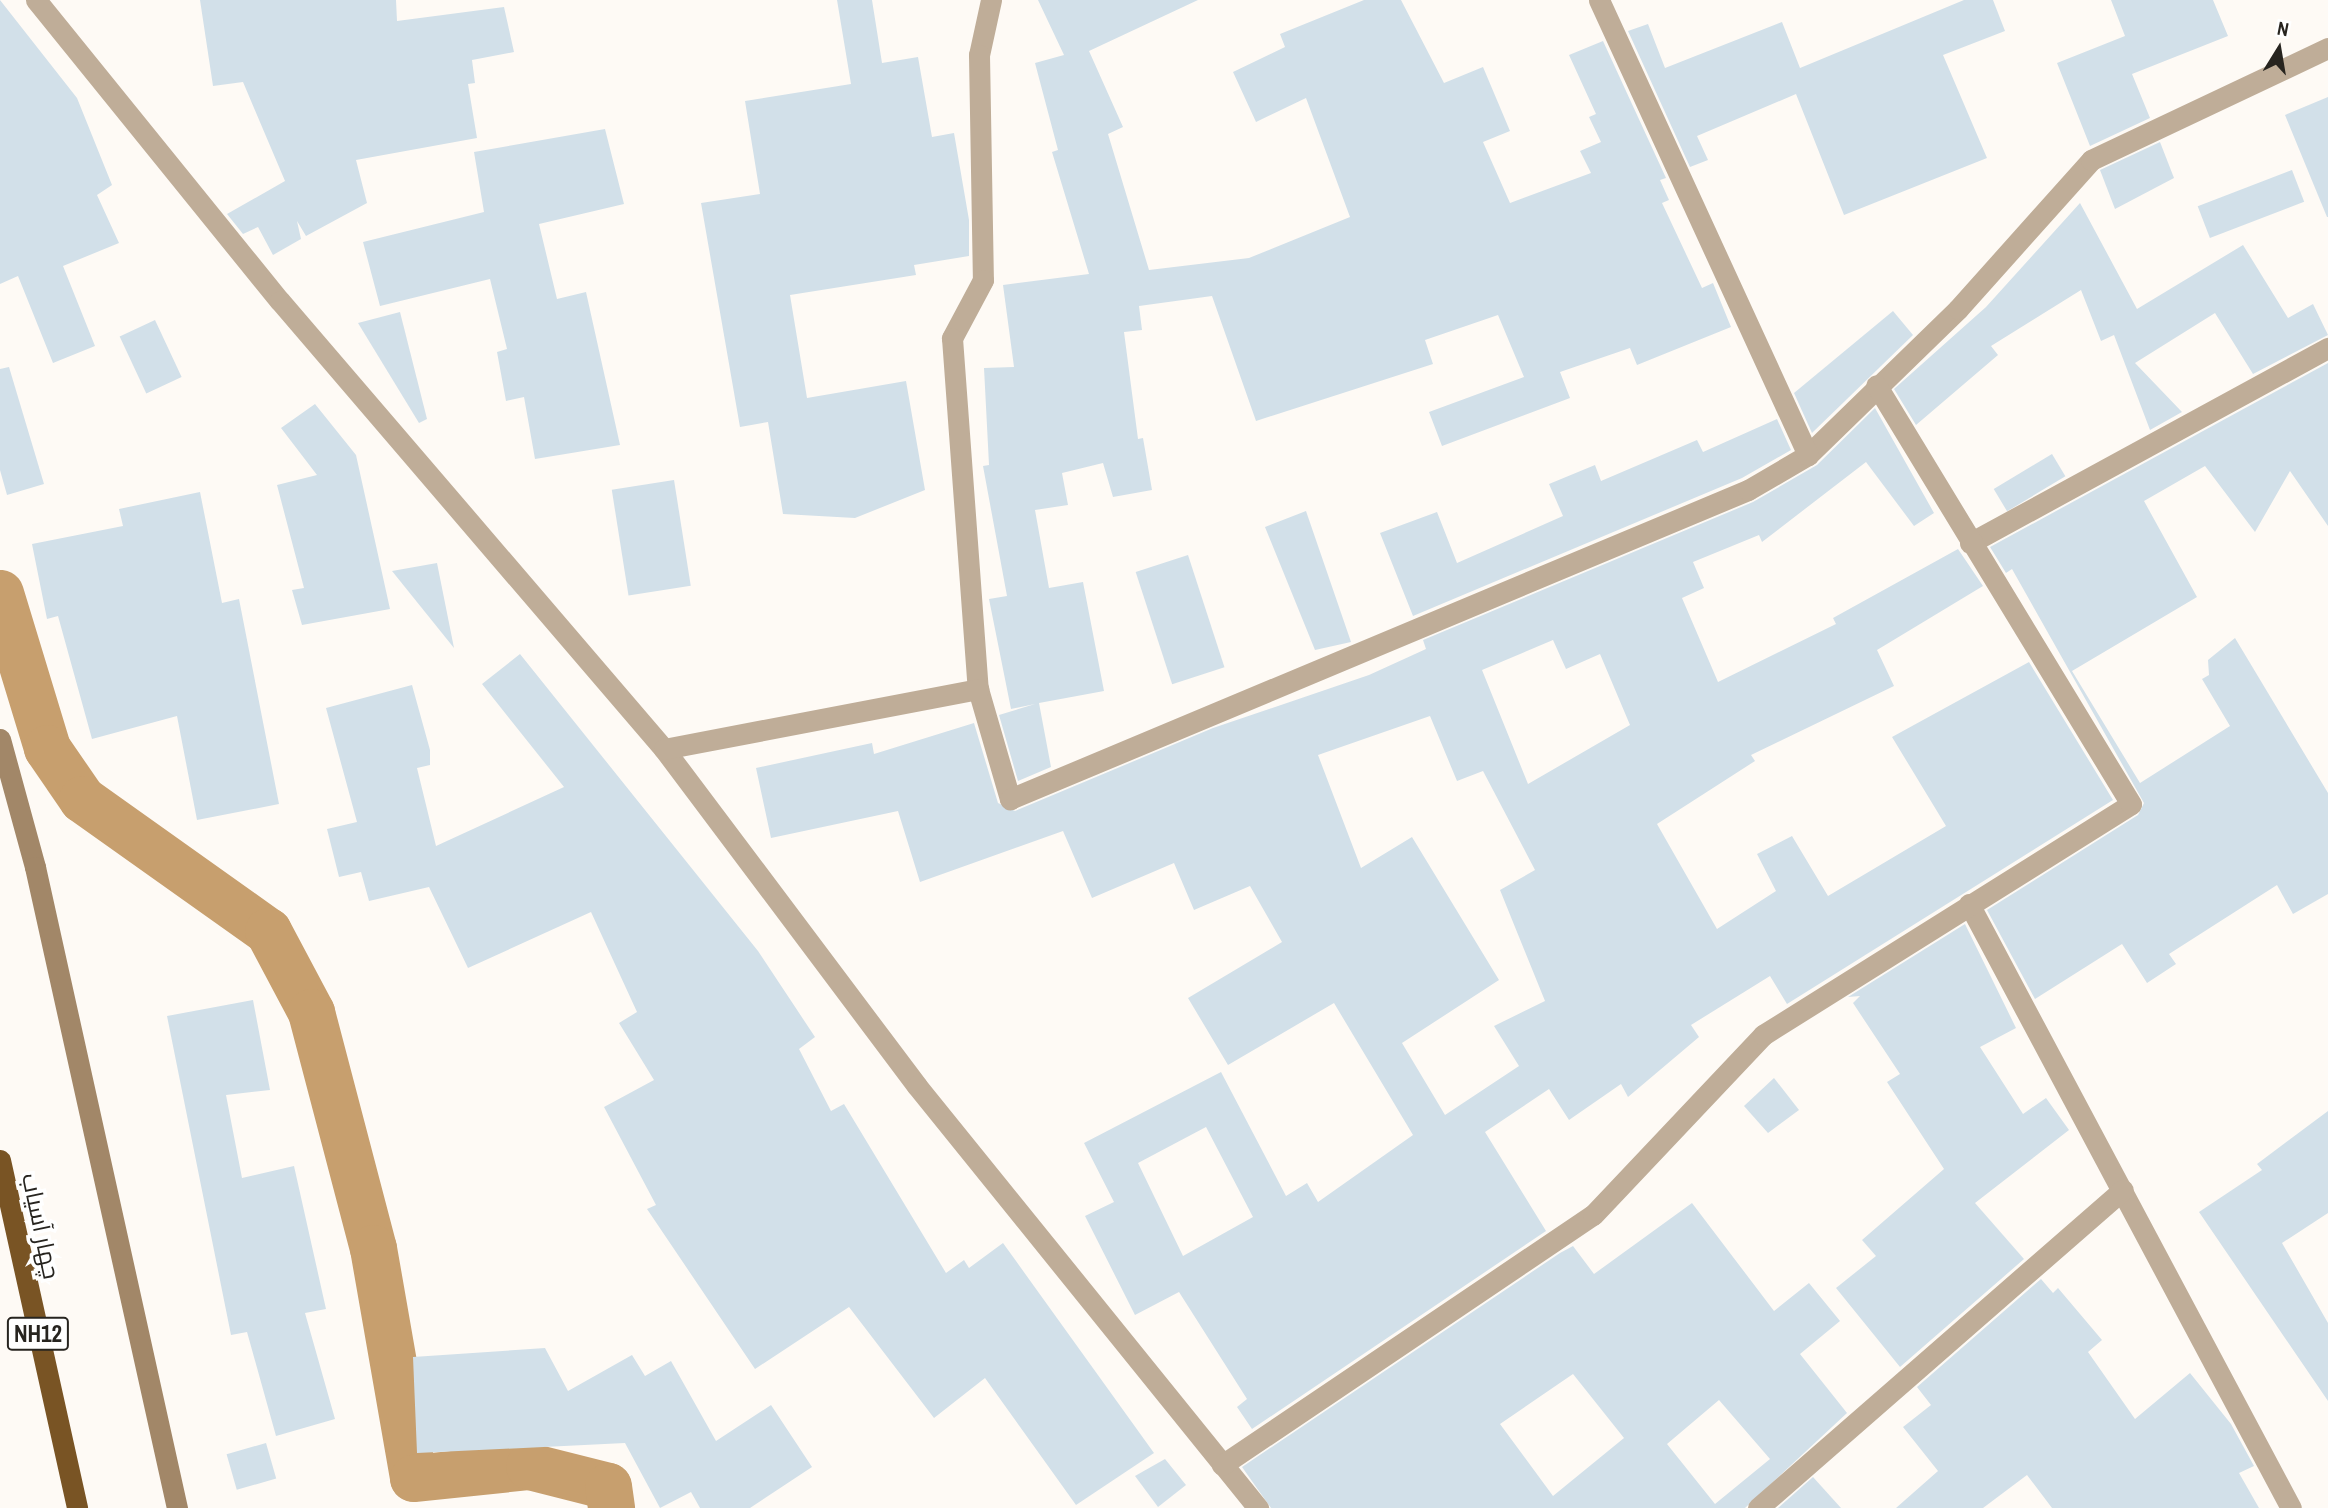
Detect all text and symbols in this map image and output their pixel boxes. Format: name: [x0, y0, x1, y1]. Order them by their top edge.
north arrow: [2244, 14, 2314, 84]
text: N: [2275, 15, 2291, 42]
street label: چهار آسیاب: [16, 1170, 66, 1282]
road number: NH12: [7, 1315, 70, 1354]

